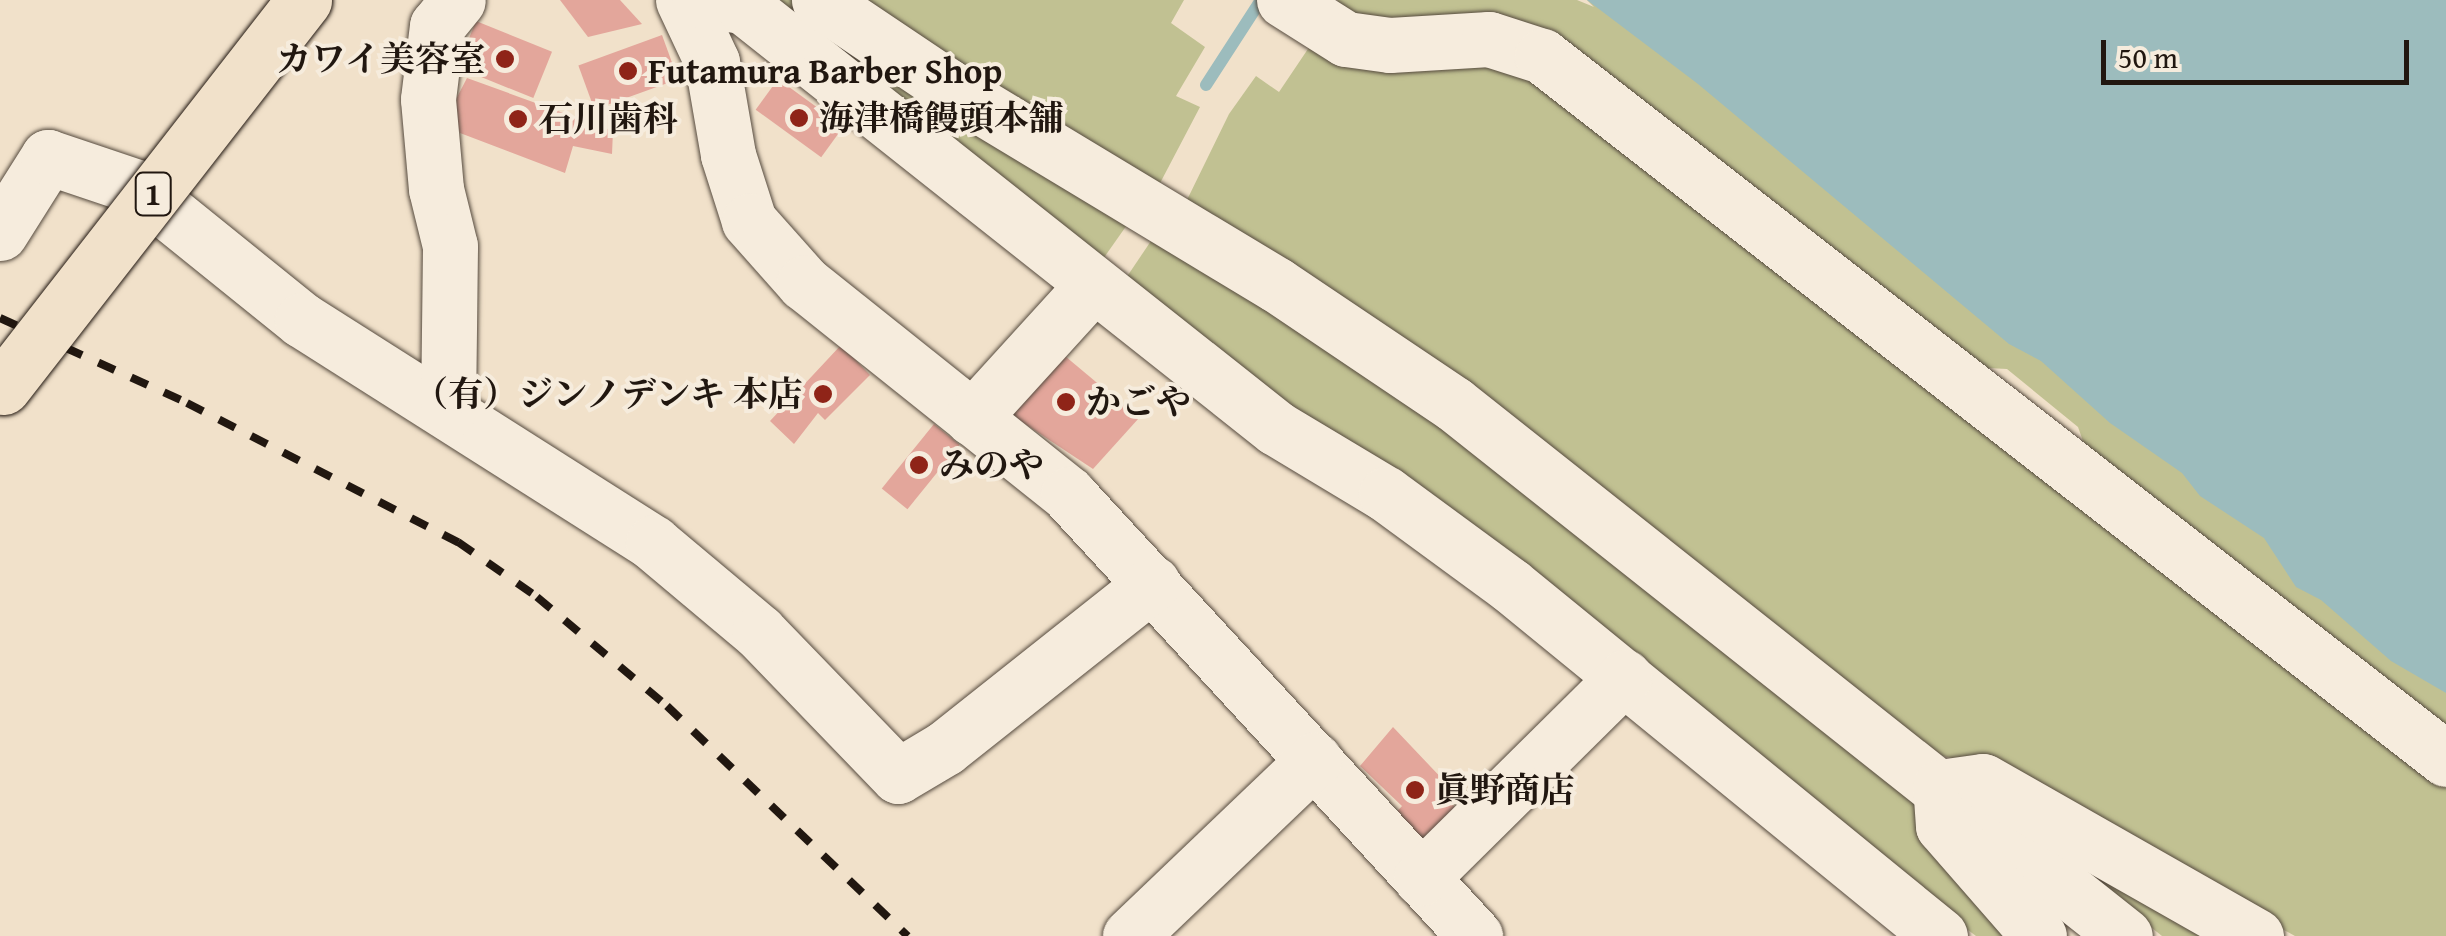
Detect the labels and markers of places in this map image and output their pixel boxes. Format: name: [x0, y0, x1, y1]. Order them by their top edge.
place label: カワイ美容室: [275, 38, 485, 80]
marker: カワイ美容室: [494, 48, 516, 70]
place label: Futamura Barber Shop: [648, 50, 1002, 92]
marker: Futamura Barber Shop: [617, 60, 639, 82]
place label: 海津橋饅頭本舗: [819, 97, 1064, 139]
place label: 石川歯科: [538, 98, 678, 140]
marker: 海津橋饅頭本舗: [788, 107, 810, 129]
marker: 石川歯科: [507, 108, 529, 130]
place label: （有）ジンノデンキ 本店: [410, 373, 803, 415]
place label: かごや: [1086, 381, 1191, 423]
marker: （有）ジンノデンキ 本店: [812, 383, 834, 405]
marker: かごや: [1055, 391, 1077, 413]
place label: みのや: [939, 444, 1044, 486]
marker: みのや: [908, 454, 930, 476]
place label: 眞野商店: [1435, 769, 1575, 811]
marker: 眞野商店: [1404, 779, 1426, 801]

